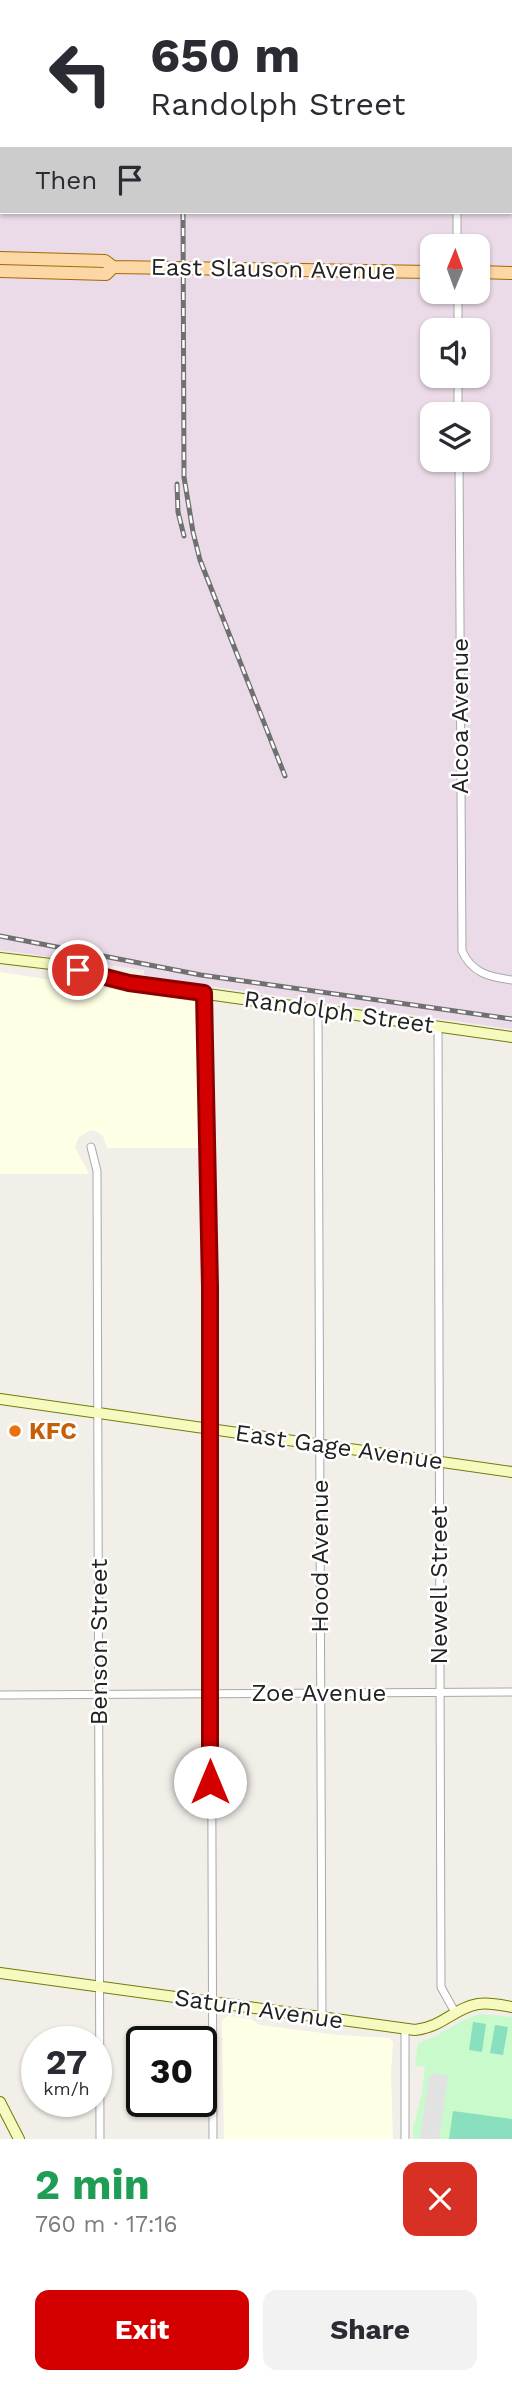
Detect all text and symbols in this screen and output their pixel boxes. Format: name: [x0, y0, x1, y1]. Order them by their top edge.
text: 650 m: [150, 26, 300, 84]
icon: left: [35, 28, 126, 119]
text: Randolph Street: [150, 85, 405, 123]
icon: arrive: [111, 161, 149, 199]
text: Then: [35, 165, 97, 195]
north arrow: [420, 234, 490, 304]
map controls: [420, 234, 490, 472]
street label: East Slauson Avenue: [150, 253, 396, 285]
button: sound: [420, 318, 490, 388]
button: layers: [420, 402, 490, 472]
street label: Alcoa Avenue: [446, 638, 474, 794]
pin: [48, 940, 108, 1000]
icon: arrive: [59, 951, 97, 989]
street label: Randolph Street: [242, 985, 436, 1039]
place label: KFC: [29, 1417, 77, 1445]
street label: East Gage Avenue: [233, 1419, 445, 1475]
marker: KFC: [7, 1423, 23, 1439]
street label: Hood Avenue: [306, 1479, 334, 1633]
street label: Newell Street: [425, 1506, 453, 1664]
street label: Benson Street: [85, 1559, 113, 1725]
street label: Zoe Avenue: [252, 1679, 386, 1707]
position arrow: [173, 1745, 247, 1819]
street label: Saturn Avenue: [173, 1983, 345, 2035]
speed limit sign: 30: [126, 2026, 217, 2117]
text: 27: [46, 2041, 87, 2083]
text: km/h: [43, 2078, 90, 2099]
text: 2 min: [35, 2160, 150, 2209]
button: close: [403, 2162, 477, 2236]
text: 760 m · 17:16: [35, 2211, 178, 2238]
button: Exit: [35, 2290, 249, 2370]
button: Share: [263, 2290, 477, 2370]

